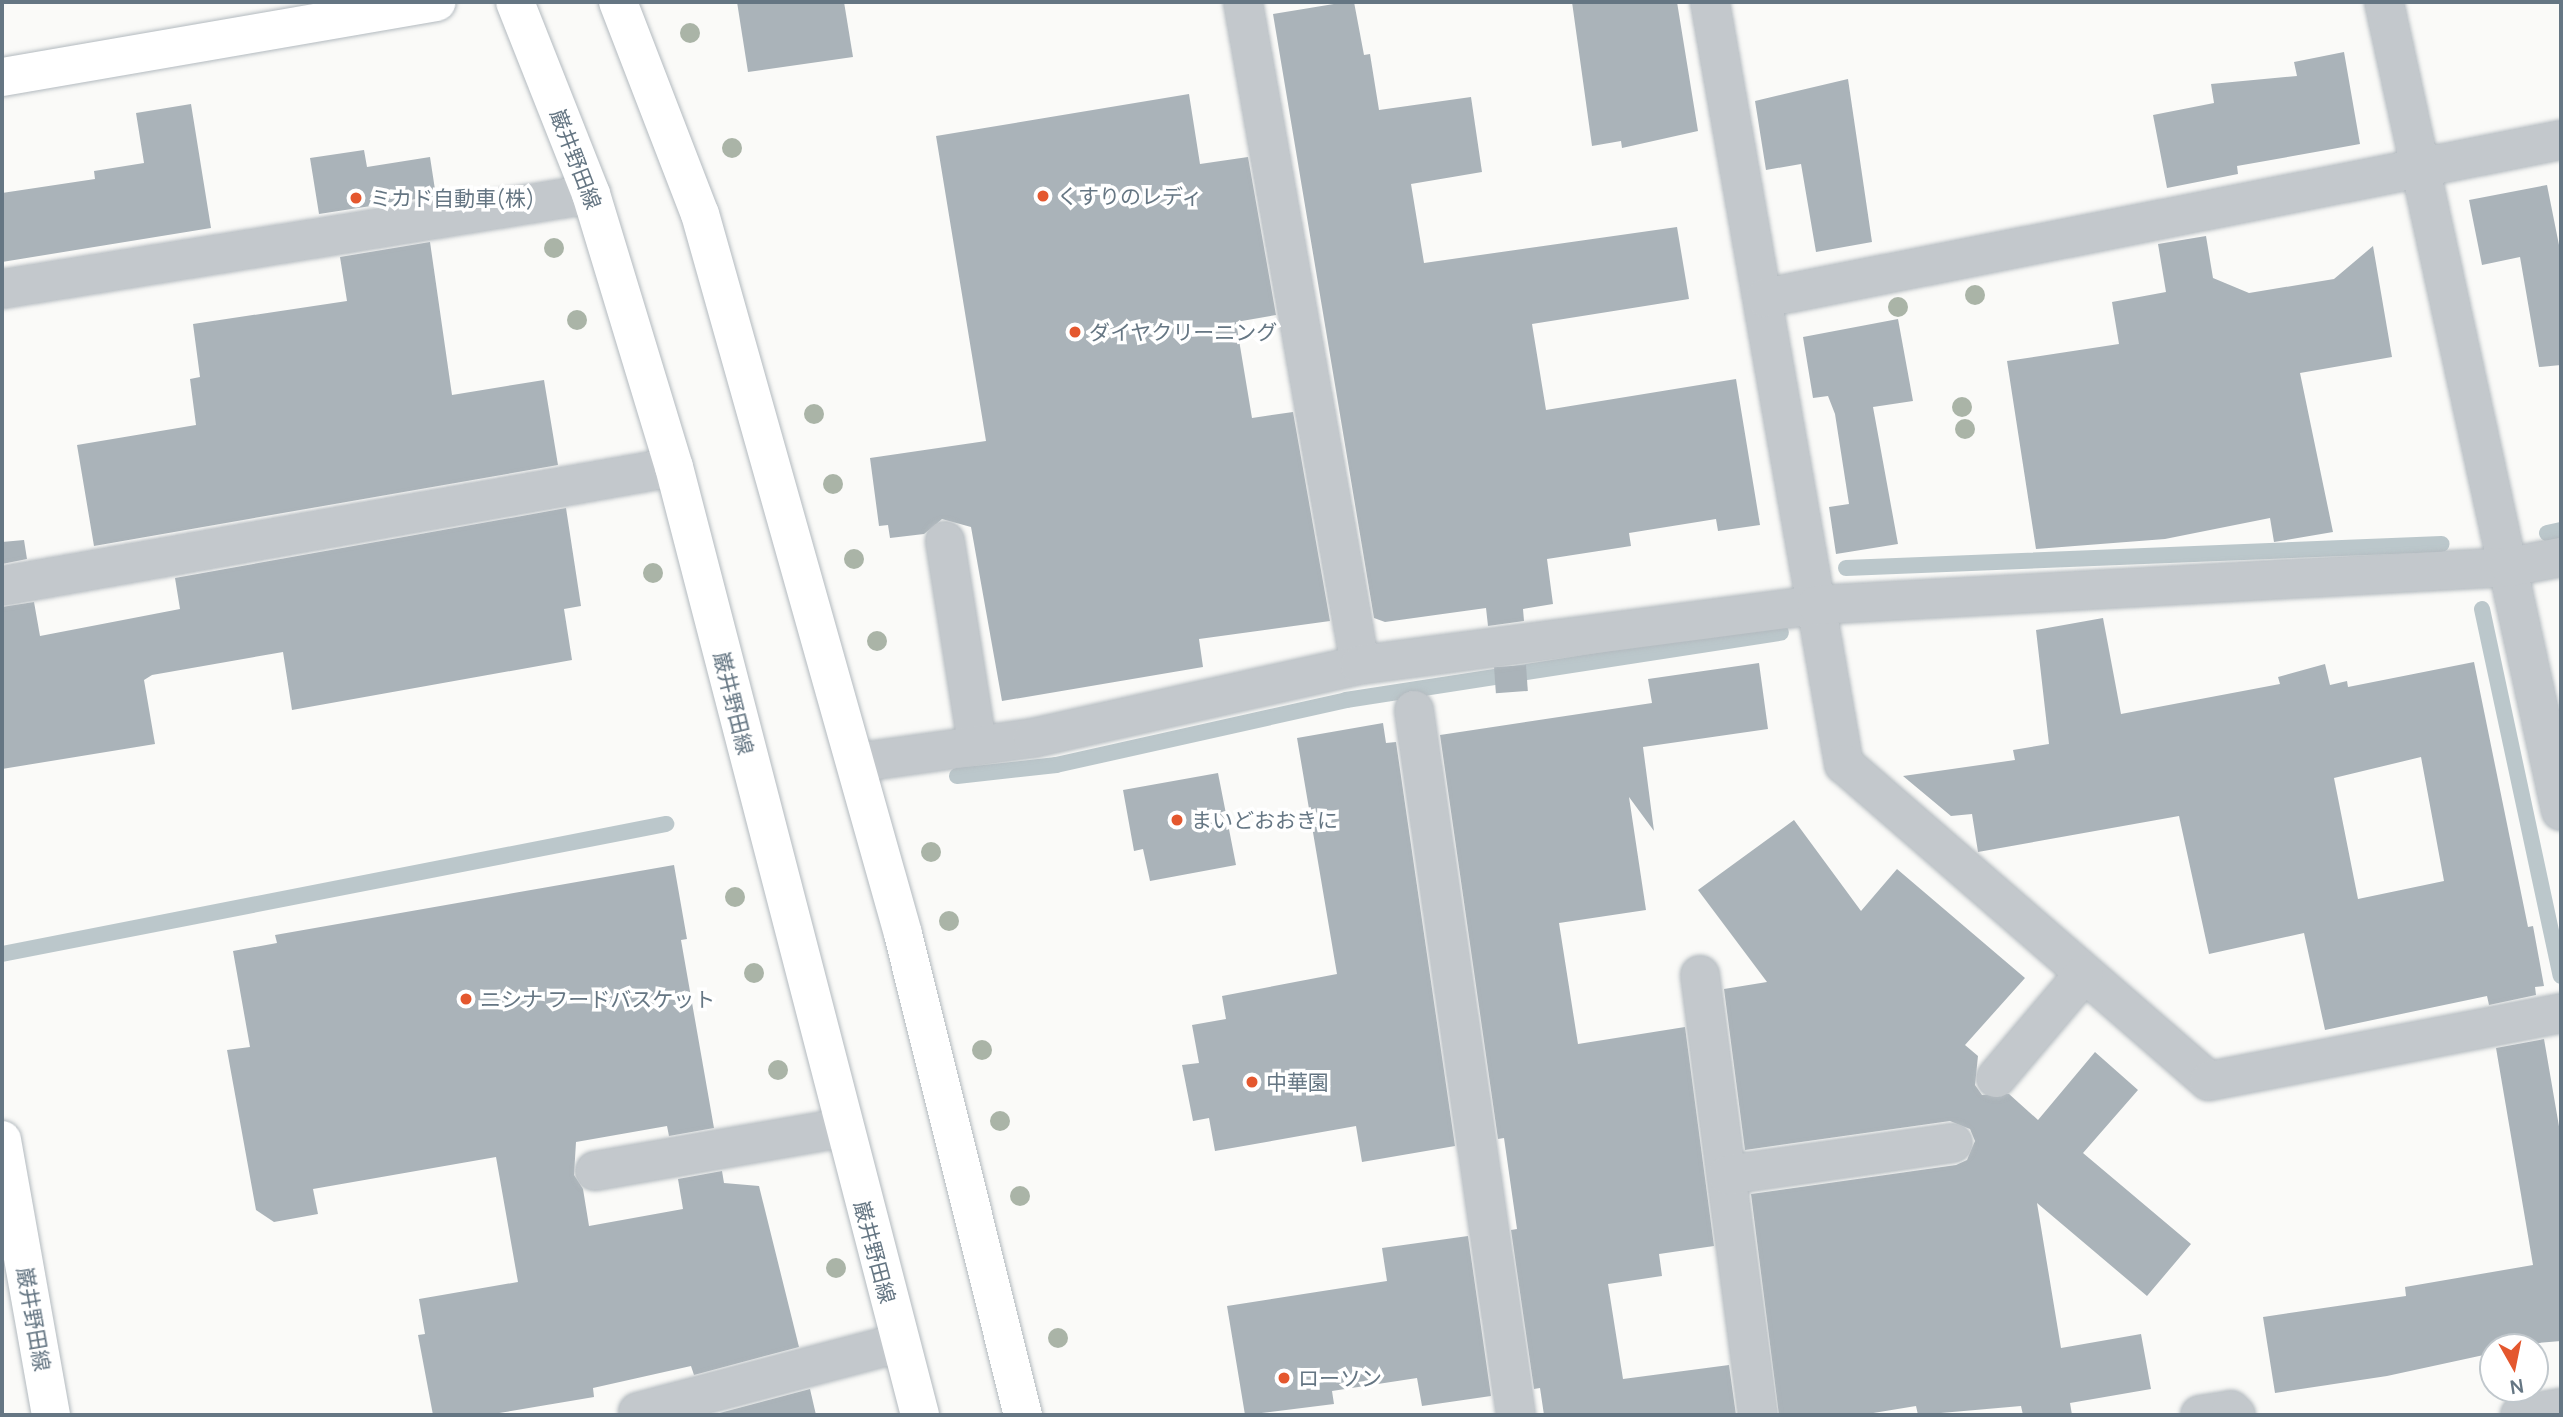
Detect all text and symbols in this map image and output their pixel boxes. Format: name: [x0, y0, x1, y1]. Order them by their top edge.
street label: 巌井野田線: [545, 105, 607, 213]
place label: くすりのレディ: [1057, 183, 1204, 209]
place label: ミカド自動車(株): [370, 185, 535, 211]
marker: くすりのレディ: [1035, 188, 1051, 204]
marker: ミカド自動車(株): [348, 190, 364, 206]
place label: ダイヤクリーニング: [1089, 319, 1278, 345]
marker: ダイヤクリーニング: [1067, 324, 1083, 340]
street label: 巌井野田線: [709, 649, 759, 757]
place label: まいどおおきに: [1191, 807, 1338, 833]
marker: まいどおおきに: [1169, 812, 1185, 828]
place label: ニシナ フードバスケット: [480, 986, 715, 1012]
marker: ニシナ フードバスケット: [458, 991, 474, 1007]
place label: 中華園: [1266, 1069, 1329, 1095]
marker: 中華園: [1244, 1074, 1260, 1090]
street label: 巌井野田線: [849, 1198, 901, 1306]
street label: 巌井野田線: [12, 1265, 56, 1373]
north arrow: [2479, 1333, 2549, 1403]
place label: ローソン: [1298, 1365, 1382, 1391]
marker: ローソン: [1276, 1370, 1292, 1386]
text: N: [2508, 1373, 2526, 1401]

